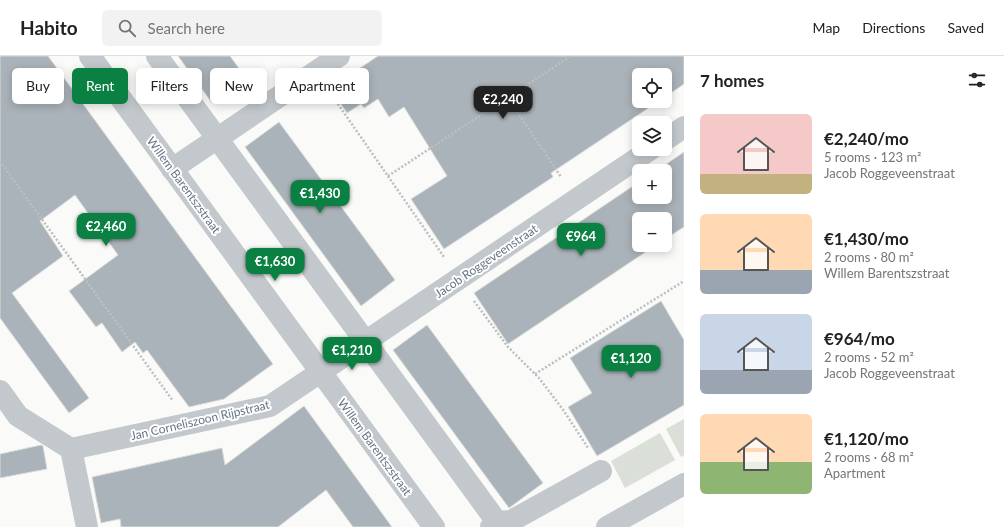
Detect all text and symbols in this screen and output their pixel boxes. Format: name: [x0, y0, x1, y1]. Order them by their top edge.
search box: [102, 10, 382, 46]
text: Habito: [20, 16, 78, 39]
icon: search: [116, 17, 138, 39]
text: Search here: [148, 19, 225, 37]
text: Map: [813, 19, 840, 36]
text: Directions: [862, 19, 925, 36]
text: Saved: [947, 19, 984, 36]
chip: Buy: [12, 68, 64, 104]
chip: Rent: [72, 68, 128, 104]
chip: Filters: [136, 68, 202, 104]
chip: New: [210, 68, 267, 104]
chip: Apartment: [275, 68, 369, 104]
map controls: [632, 68, 672, 252]
button: locate: [632, 68, 672, 108]
icon: filters: [966, 69, 988, 91]
text: 7 homes: [700, 70, 764, 91]
pin: €2,240: [470, 86, 536, 120]
text: €2,240: [483, 91, 523, 107]
button: layers: [632, 116, 672, 156]
text: €2,240/mo: [824, 128, 909, 149]
icon: home: [732, 130, 780, 178]
street label: Willem Barentszstraat: [144, 134, 224, 237]
text: 5 rooms · 123 m²: [824, 149, 921, 165]
button: +: [632, 164, 672, 204]
text: Jacob Roggeveenstraat: [824, 165, 955, 181]
pin: €1,430: [287, 180, 353, 214]
text: €1,430: [300, 185, 340, 201]
button: −: [632, 212, 672, 252]
pin: €2,460: [73, 213, 139, 247]
text: €2,460: [86, 218, 126, 234]
street label: Jacob Roggeveenstraat: [432, 221, 541, 301]
pin: €964: [557, 223, 605, 257]
text: €964: [566, 228, 596, 244]
text: €1,430/mo: [824, 228, 909, 249]
icon: home: [732, 230, 780, 278]
pin: €1,630: [242, 248, 308, 282]
text: 2 rooms · 80 m²: [824, 249, 914, 265]
text: €1,630: [255, 253, 295, 269]
text: Willem Barentszstraat: [824, 265, 949, 281]
text: €964/mo: [824, 328, 895, 349]
icon: home: [732, 330, 780, 378]
pin: €1,210: [319, 337, 385, 371]
text: €1,210: [332, 342, 372, 358]
pin: €1,120: [598, 345, 664, 379]
text: 2 rooms · 52 m²: [824, 349, 914, 365]
text: €1,120: [611, 350, 651, 366]
text: Jacob Roggeveenstraat: [824, 365, 955, 381]
street label: Willem Barentszstraat: [335, 396, 415, 499]
street label: Jan Corneliszoon Rijpstraat: [129, 397, 272, 443]
text: €1,120/mo: [824, 428, 909, 449]
icon: home: [732, 430, 780, 478]
text: 2 rooms · 68 m²: [824, 449, 914, 465]
text: Apartment: [824, 465, 885, 481]

